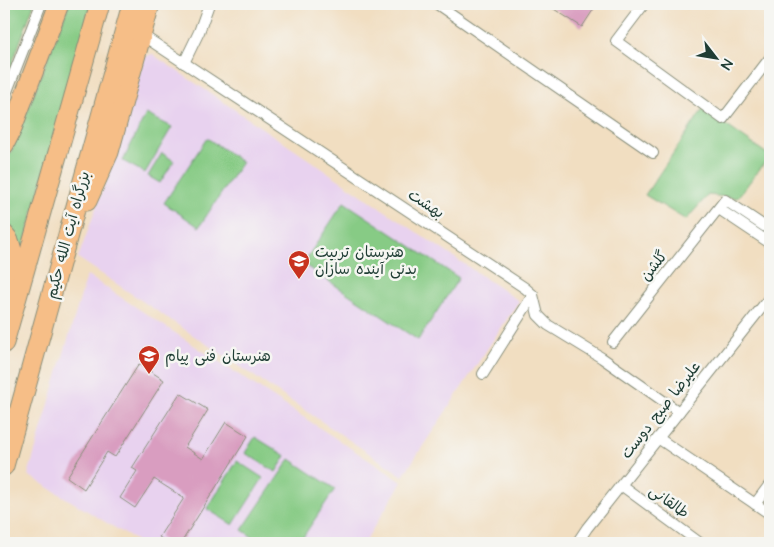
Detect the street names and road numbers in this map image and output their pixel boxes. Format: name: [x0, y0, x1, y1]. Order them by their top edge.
street label: بزرگراه آیت الله حکیم: [41, 169, 96, 301]
street label: بهشت: [404, 184, 448, 224]
street label: گلشن: [635, 246, 673, 286]
street label: علیرضا صبح دوست: [616, 357, 706, 463]
street label: طالقانی: [645, 480, 693, 524]

